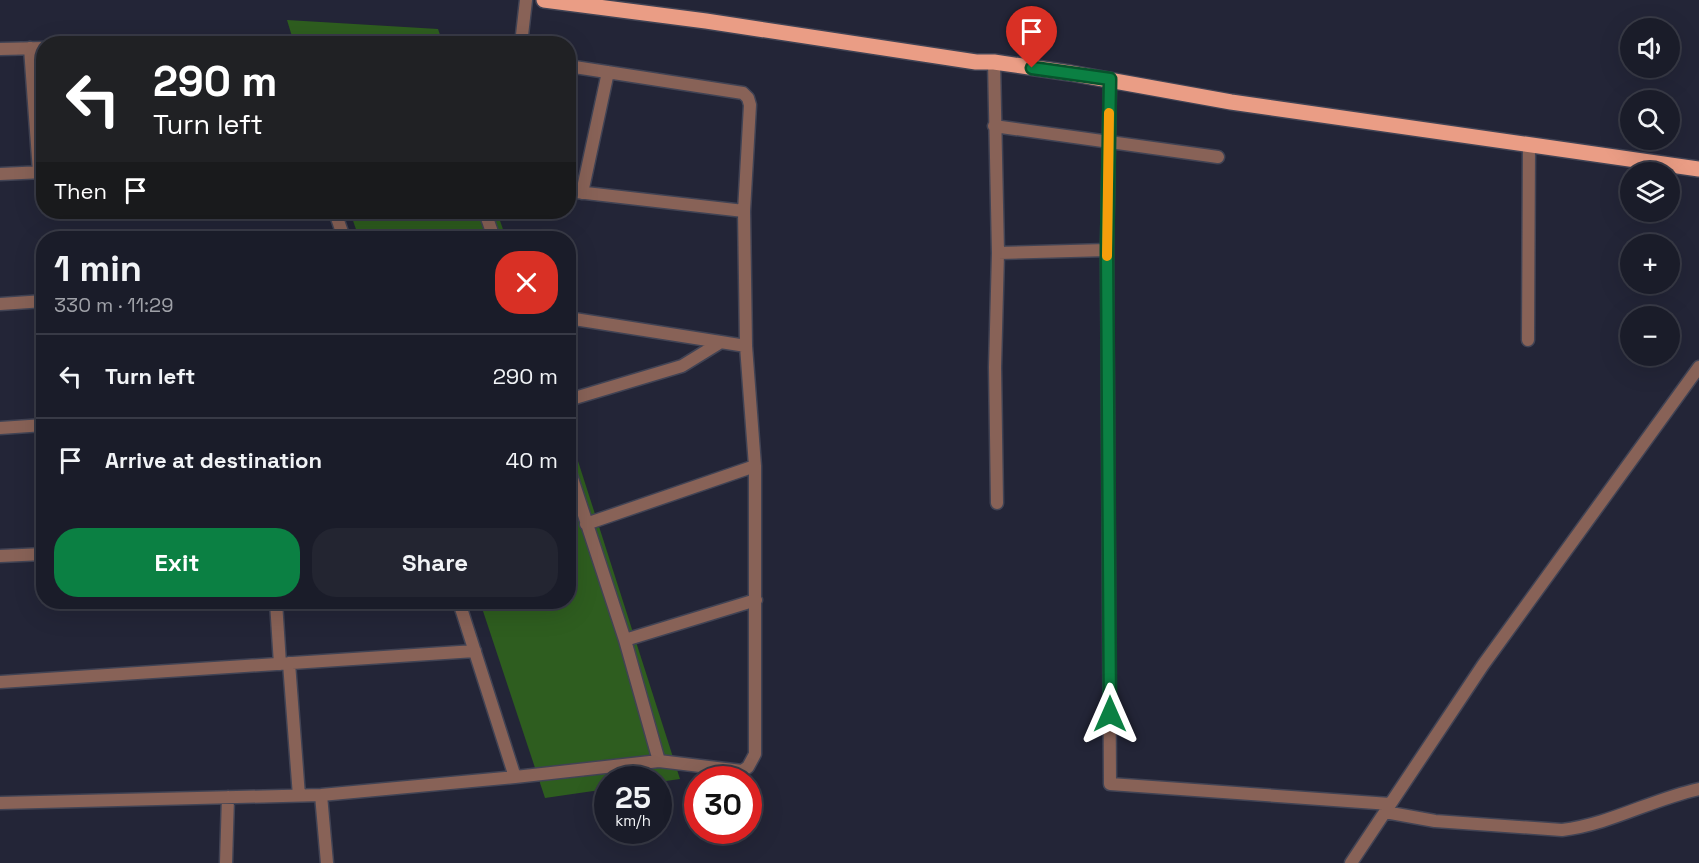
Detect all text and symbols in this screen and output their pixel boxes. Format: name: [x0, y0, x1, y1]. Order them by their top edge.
pin: [1006, 6, 1057, 68]
icon: arrive: [1015, 15, 1048, 48]
map controls: [1620, 18, 1680, 366]
button: sound: [1620, 18, 1680, 78]
text: 290 m: [153, 55, 278, 108]
icon: left: [54, 60, 132, 138]
button: search: [1620, 90, 1680, 150]
text: Turn left: [153, 107, 263, 142]
button: layers: [1620, 162, 1680, 222]
icon: arrive: [119, 174, 152, 207]
text: Then: [54, 177, 107, 205]
button: +: [1620, 234, 1680, 294]
text: 1 min: [54, 246, 142, 292]
button: close: [495, 251, 558, 314]
text: 330 m · 11:29: [54, 292, 173, 318]
button: −: [1620, 306, 1680, 366]
icon: left: [54, 360, 87, 393]
text: Turn left: [105, 362, 195, 390]
text: 290 m: [493, 362, 558, 390]
icon: arrive: [54, 444, 87, 477]
text: Arrive at destination: [105, 446, 322, 474]
text: 40 m: [506, 446, 558, 474]
button: Exit: [54, 528, 300, 597]
button: Share: [312, 528, 558, 597]
position arrow: [1078, 682, 1142, 746]
speed limit sign: 30: [684, 766, 762, 844]
text: 25: [615, 778, 651, 817]
text: km/h: [615, 811, 651, 830]

